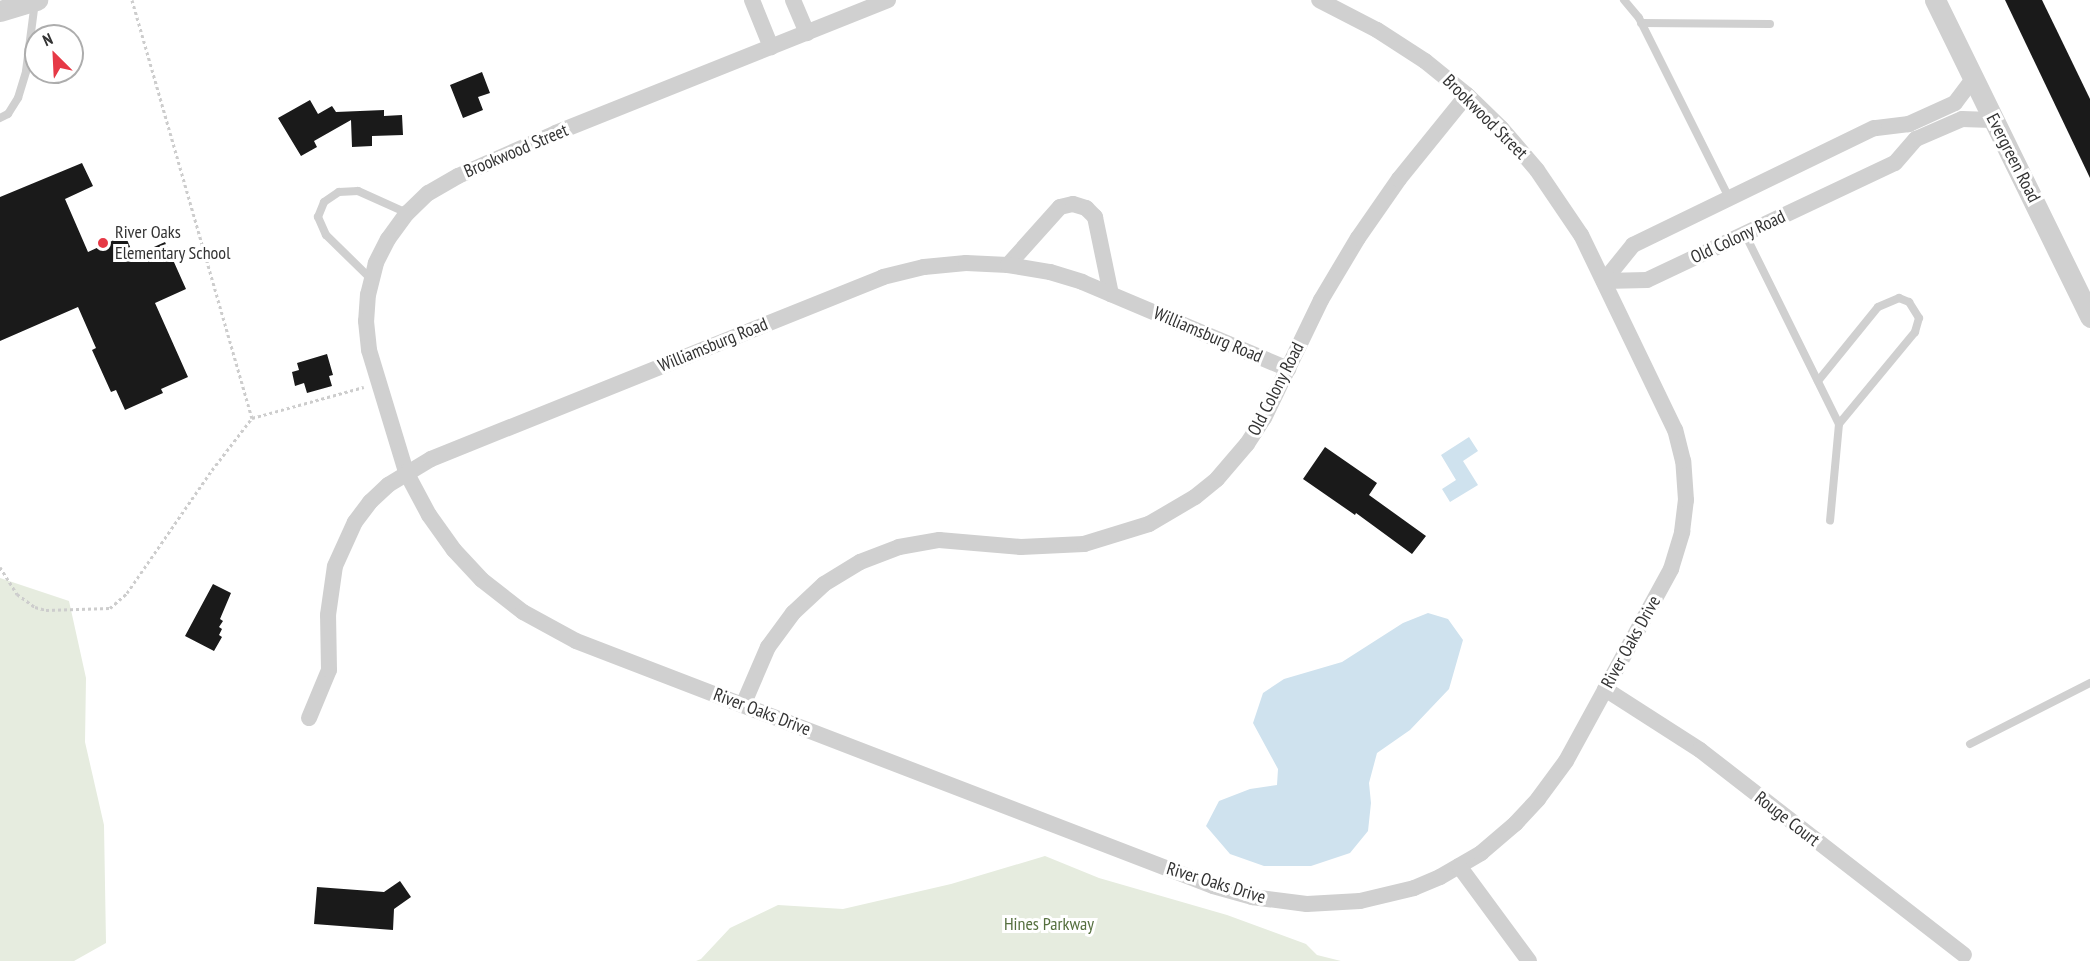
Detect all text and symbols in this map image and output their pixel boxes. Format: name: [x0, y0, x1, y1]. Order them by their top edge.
north arrow: [24, 24, 84, 84]
text: N: [39, 28, 55, 50]
street label: Brookwood Street: [1438, 70, 1532, 164]
street label: Evergreen Road: [1981, 110, 2045, 206]
street label: Brookwood Street: [461, 119, 571, 183]
street label: Old Colony Road: [1687, 206, 1789, 268]
place label: River Oaks Elementary School: [115, 222, 231, 264]
marker: River Oaks Elementary School: [96, 236, 110, 250]
street label: Williamsburg Road: [1150, 302, 1266, 368]
street label: Williamsburg Road: [655, 313, 771, 377]
street label: Old Colony Road: [1243, 338, 1309, 440]
street label: River Oaks Drive: [1597, 592, 1665, 692]
street label: River Oaks Drive: [710, 684, 814, 740]
street label: Rouge Court: [1750, 787, 1824, 851]
street label: River Oaks Drive: [1164, 858, 1268, 908]
park label: Hines Parkway: [1004, 913, 1094, 935]

